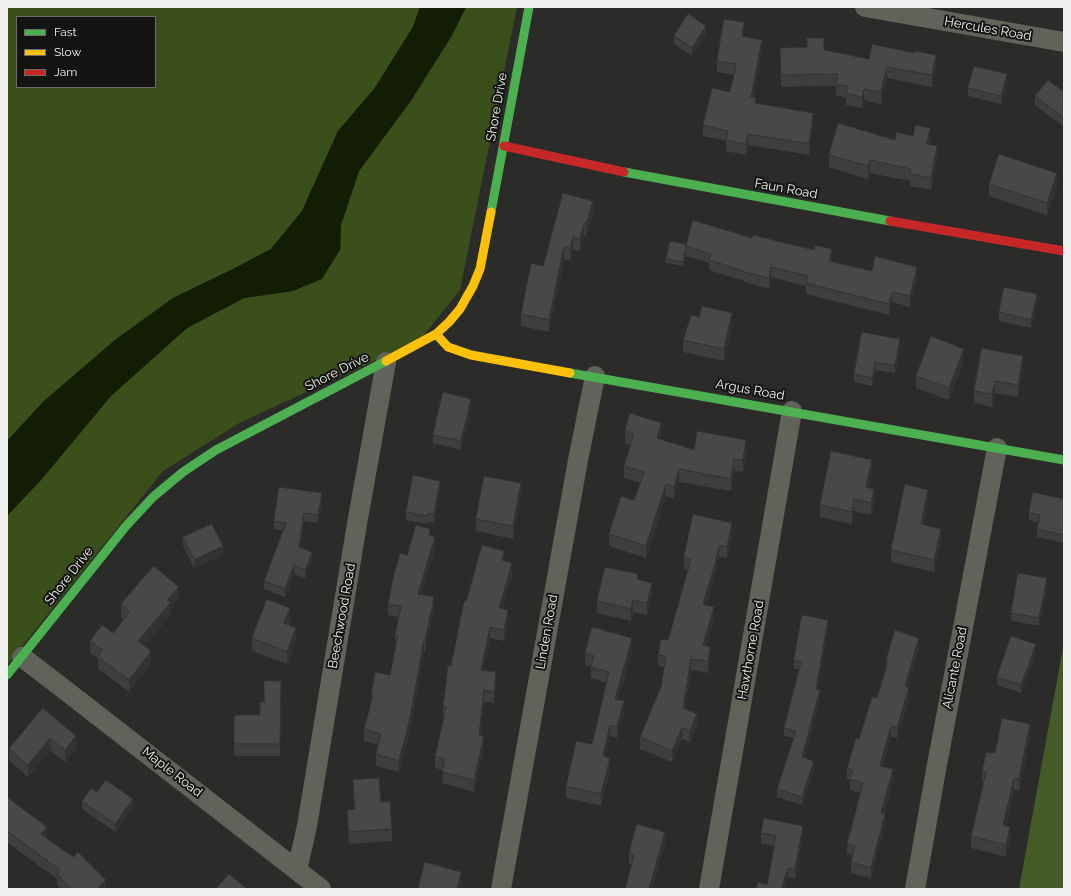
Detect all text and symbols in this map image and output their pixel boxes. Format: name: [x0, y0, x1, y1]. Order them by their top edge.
street label: Hercules Road: [943, 14, 1033, 44]
legend: [16, 16, 156, 88]
text: Fast: [54, 25, 77, 39]
text: Slow: [54, 45, 81, 59]
text: Jam: [54, 65, 77, 79]
street label: Shore Drive: [483, 71, 511, 143]
street label: Faun Road: [753, 176, 819, 202]
street label: Shore Drive: [302, 349, 372, 395]
street label: Argus Road: [714, 376, 786, 404]
street label: Shore Drive: [41, 544, 97, 608]
street label: Beechwood Road: [325, 562, 359, 670]
street label: Linden Road: [533, 593, 561, 671]
street label: Hawthorne Road: [735, 599, 767, 701]
street label: Alicante Road: [939, 626, 971, 710]
street label: Maple Road: [139, 744, 205, 800]

